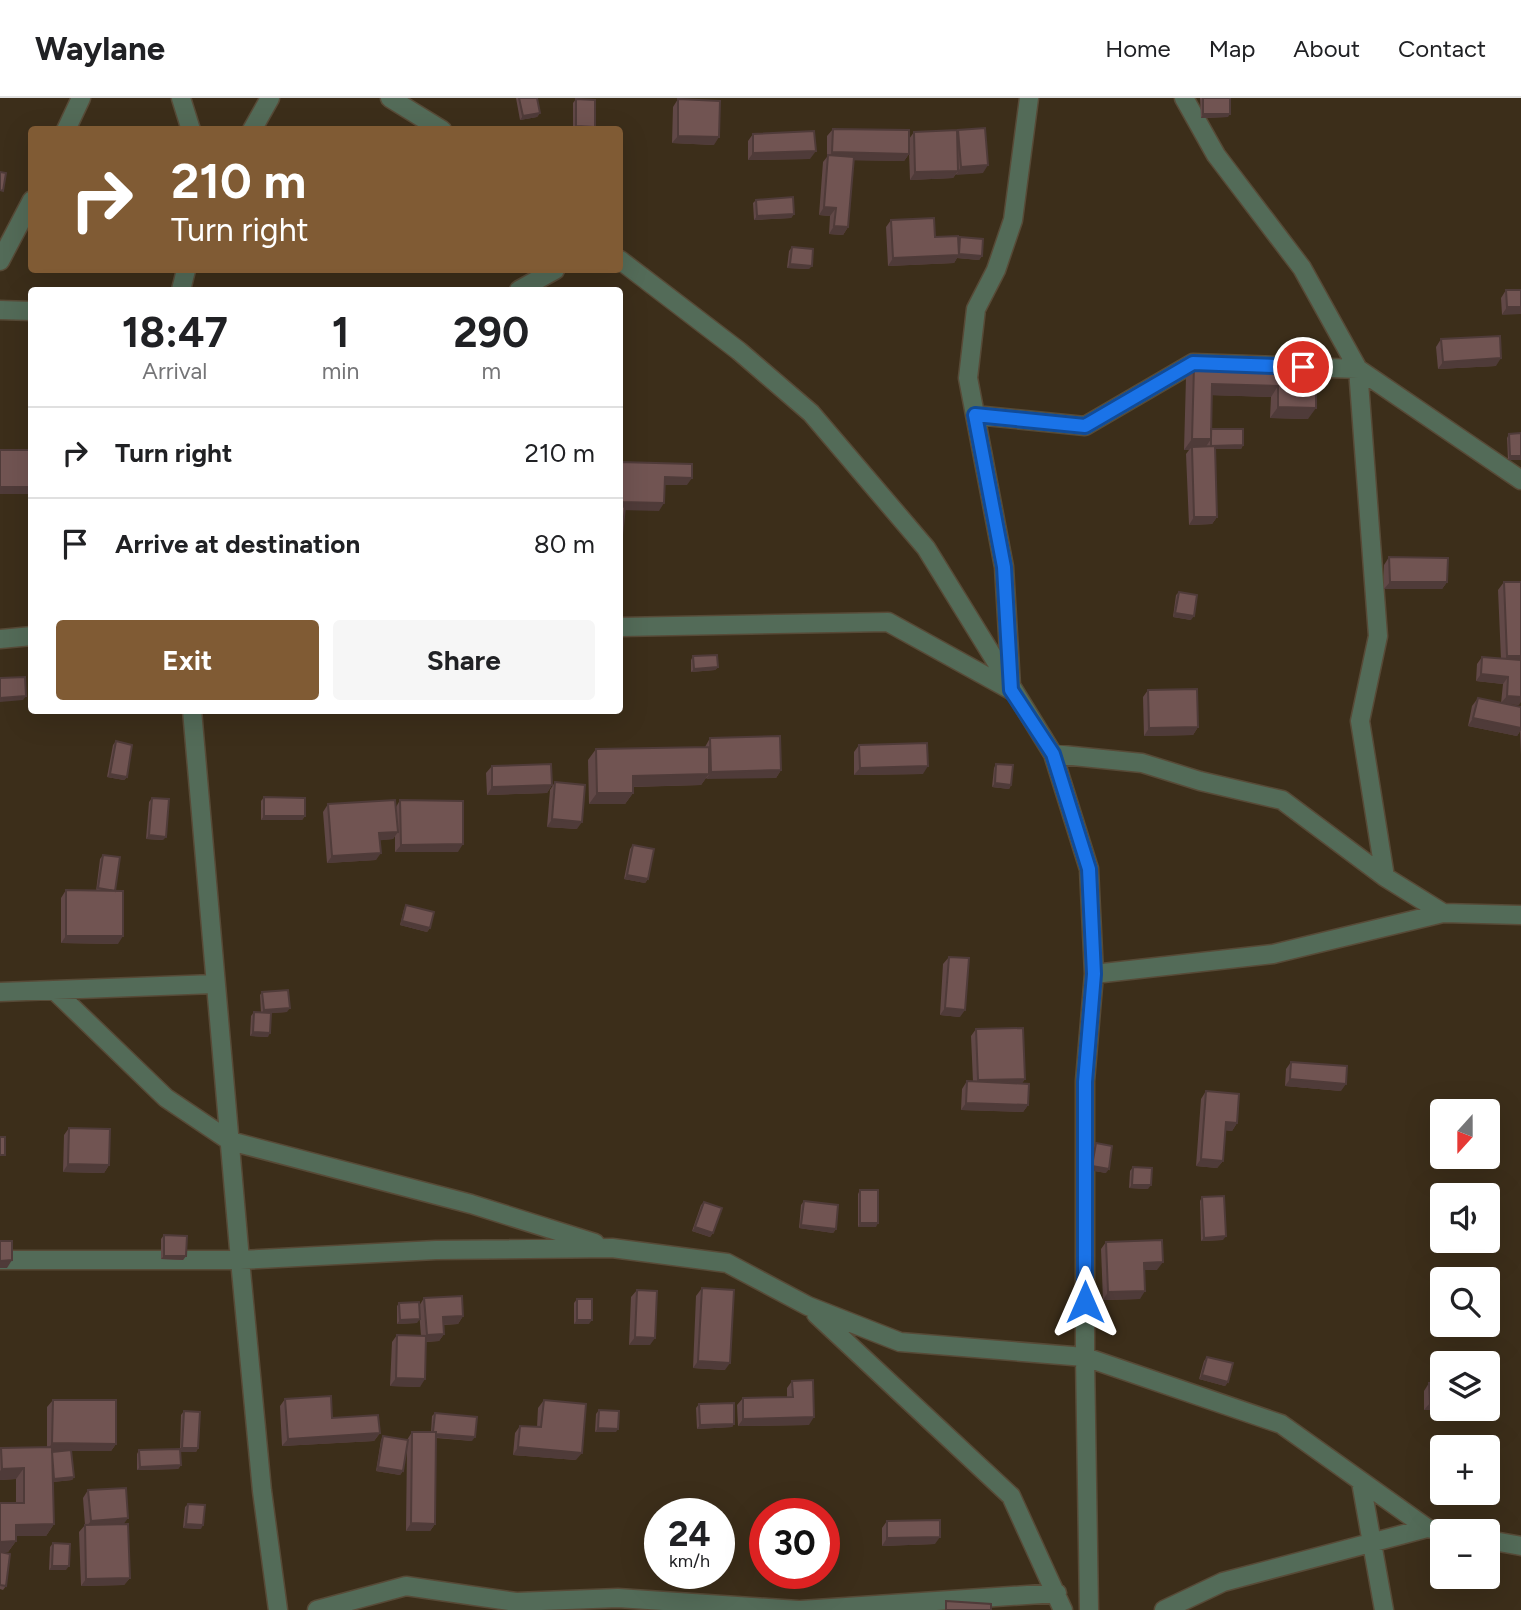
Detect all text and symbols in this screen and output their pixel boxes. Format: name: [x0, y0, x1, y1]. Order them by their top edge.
text: Waylane: [35, 29, 165, 68]
text: Home: [1105, 34, 1171, 63]
text: Map: [1209, 34, 1255, 63]
text: About: [1293, 34, 1360, 63]
text: Contact: [1398, 34, 1486, 63]
text: 210 m: [171, 151, 306, 210]
icon: right: [56, 154, 147, 245]
text: Turn right: [171, 211, 309, 249]
text: 18:47: [122, 307, 228, 358]
text: 1: [332, 307, 349, 358]
text: 290: [453, 307, 529, 358]
pin: [1273, 337, 1333, 397]
icon: arrive: [1284, 348, 1322, 386]
text: Arrival: [142, 357, 207, 385]
text: min: [322, 357, 359, 385]
text: m: [481, 357, 501, 385]
icon: right: [56, 434, 94, 472]
text: Turn right: [115, 437, 232, 469]
text: 210 m: [525, 437, 595, 469]
icon: arrive: [56, 525, 94, 563]
text: Arrive at destination: [115, 528, 360, 560]
text: 80 m: [534, 528, 595, 560]
button: Exit: [56, 620, 319, 700]
button: Share: [333, 620, 595, 700]
north arrow: [1430, 1099, 1500, 1169]
map controls: [1430, 1099, 1500, 1589]
button: sound: [1430, 1183, 1500, 1253]
position arrow: [1048, 1265, 1122, 1339]
button: search: [1430, 1267, 1500, 1337]
button: layers: [1430, 1351, 1500, 1421]
button: +: [1430, 1435, 1500, 1505]
speed limit sign: 30: [749, 1498, 840, 1589]
text: 24: [668, 1513, 711, 1555]
button: −: [1430, 1519, 1500, 1589]
text: km/h: [669, 1550, 710, 1572]

